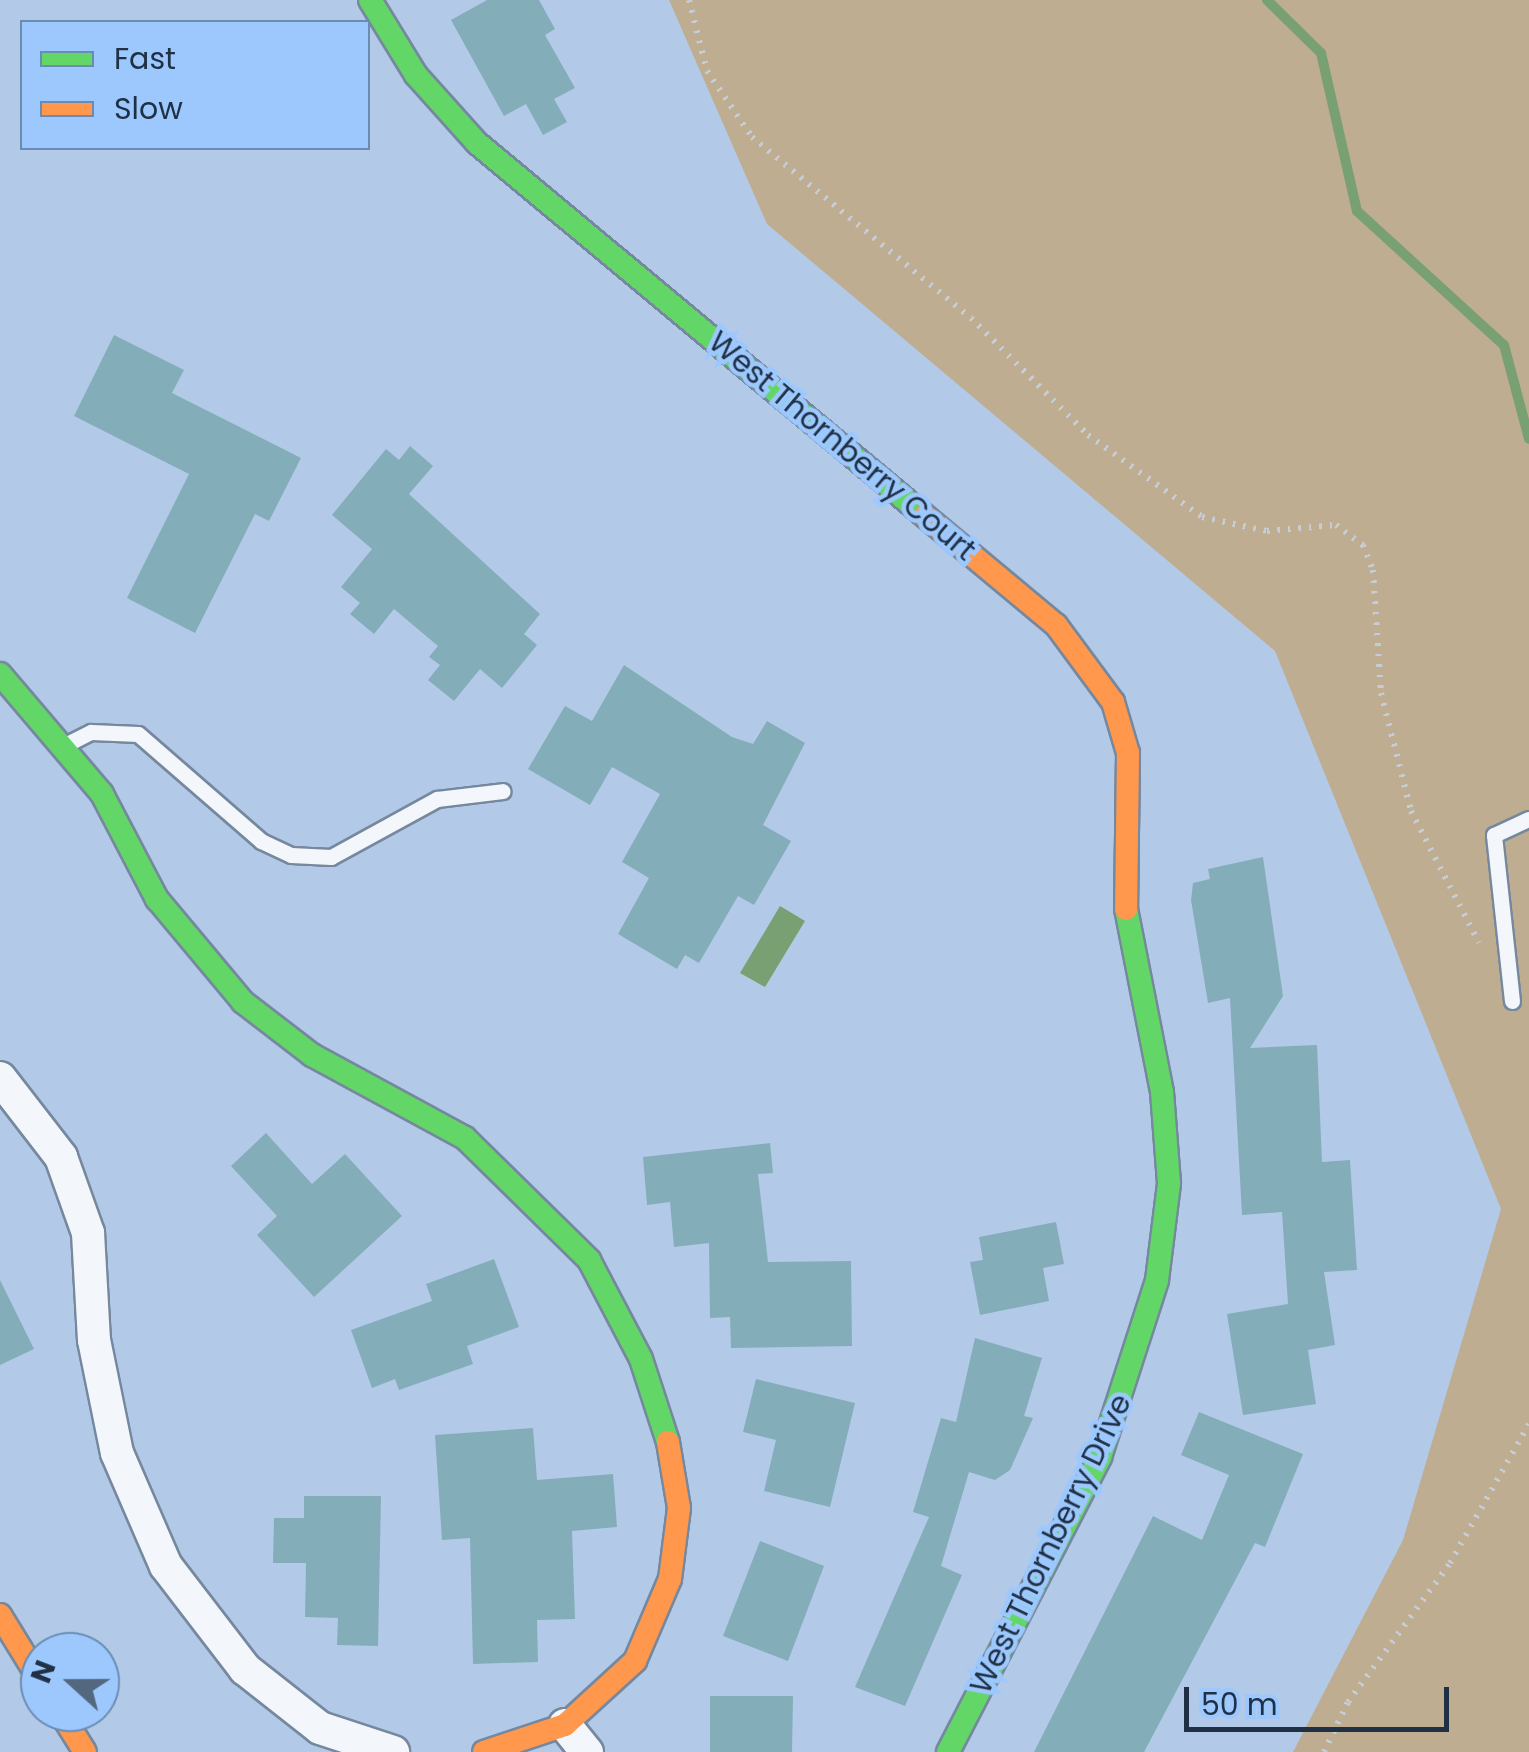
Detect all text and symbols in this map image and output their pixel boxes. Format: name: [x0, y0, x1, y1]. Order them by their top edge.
legend: [20, 20, 370, 150]
text: Fast: [114, 37, 176, 80]
text: Slow: [114, 87, 183, 130]
street label: West Thornberry Court: [701, 324, 983, 568]
street label: West Thornberry Drive: [963, 1388, 1139, 1700]
north arrow: [20, 1632, 120, 1732]
text: N: [21, 1655, 65, 1689]
scale bar: [1189, 1667, 1454, 1729]
text: 50 m: [1201, 1683, 1278, 1726]

